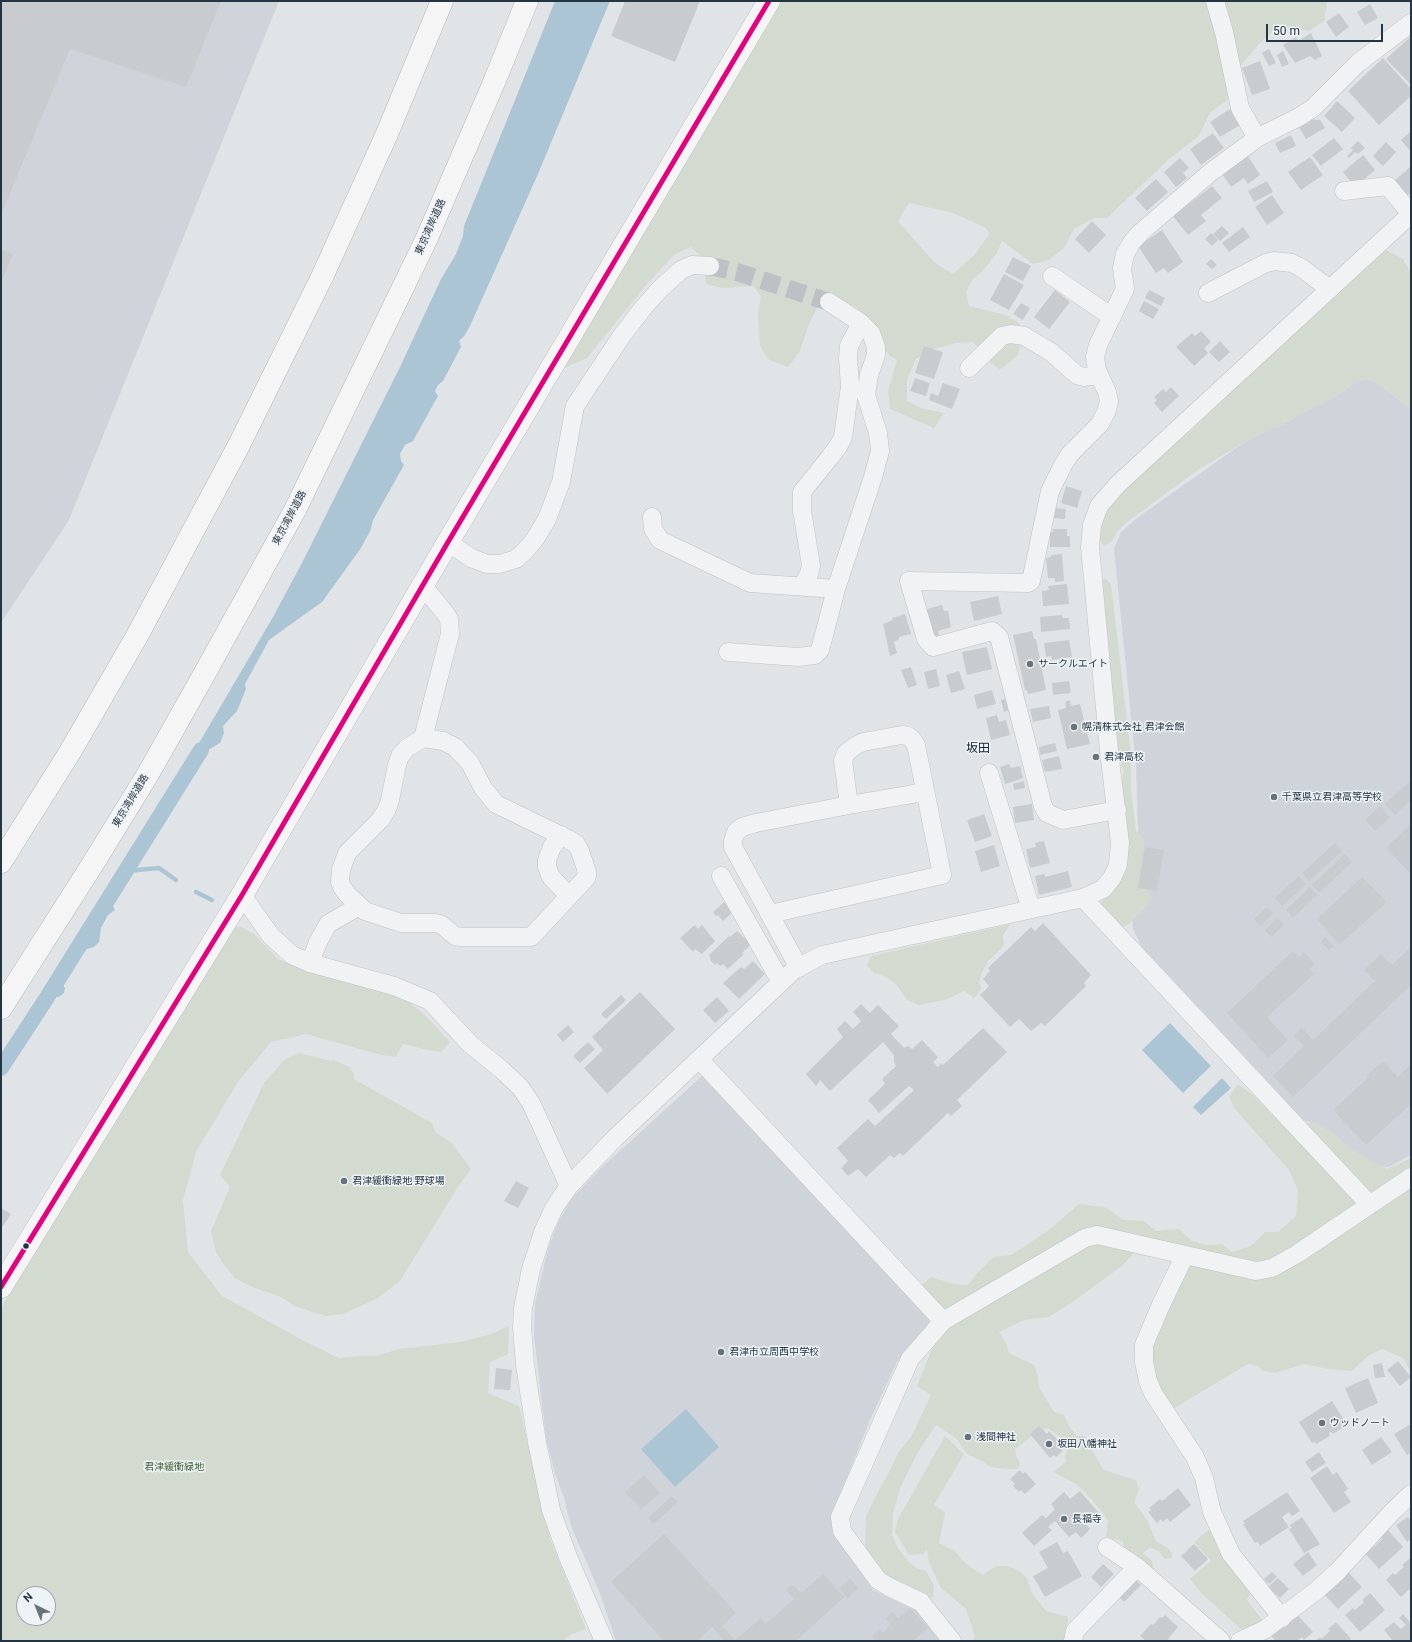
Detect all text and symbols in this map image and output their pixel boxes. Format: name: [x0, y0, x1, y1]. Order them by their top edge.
scale bar: [1268, 16, 1385, 42]
text: 50 m: [1273, 24, 1300, 38]
street label: 東京湾岸道路: [413, 197, 449, 257]
street label: 東京湾岸道路: [271, 489, 309, 547]
place label: サークルエイト: [1038, 658, 1108, 670]
marker: サークルエイト: [1025, 659, 1035, 669]
place label: 幌清株式会社 君津会館: [1082, 721, 1184, 733]
marker: 幌清株式会社 君津会館: [1069, 722, 1079, 732]
district label: 坂田: [966, 742, 990, 756]
place label: 君津高校: [1104, 751, 1144, 763]
marker: 君津高校: [1091, 752, 1101, 762]
street label: 東京湾岸道路: [110, 772, 152, 830]
place label: 千葉県立君津高等学校: [1282, 791, 1382, 803]
marker: 千葉県立君津高等学校: [1269, 792, 1279, 802]
place label: 君津緩衝緑地 野球場: [352, 1175, 444, 1187]
marker: 君津緩衝緑地 野球場: [339, 1176, 349, 1186]
unlabelled marker: [21, 1241, 31, 1251]
place label: 君津市立周西中学校: [729, 1346, 819, 1358]
marker: 君津市立周西中学校: [716, 1347, 726, 1357]
place label: ウッドノート: [1330, 1417, 1390, 1429]
marker: ウッドノート: [1317, 1418, 1327, 1428]
place label: 浅間神社: [976, 1431, 1016, 1443]
marker: 浅間神社: [963, 1432, 973, 1442]
place label: 坂田八幡神社: [1057, 1438, 1117, 1450]
marker: 坂田八幡神社: [1044, 1439, 1054, 1449]
park label: 君津緩衝緑地: [144, 1461, 204, 1473]
place label: 長福寺: [1072, 1513, 1102, 1525]
marker: 長福寺: [1059, 1514, 1069, 1524]
north arrow: [16, 1586, 56, 1626]
text: N: [21, 1590, 35, 1605]

